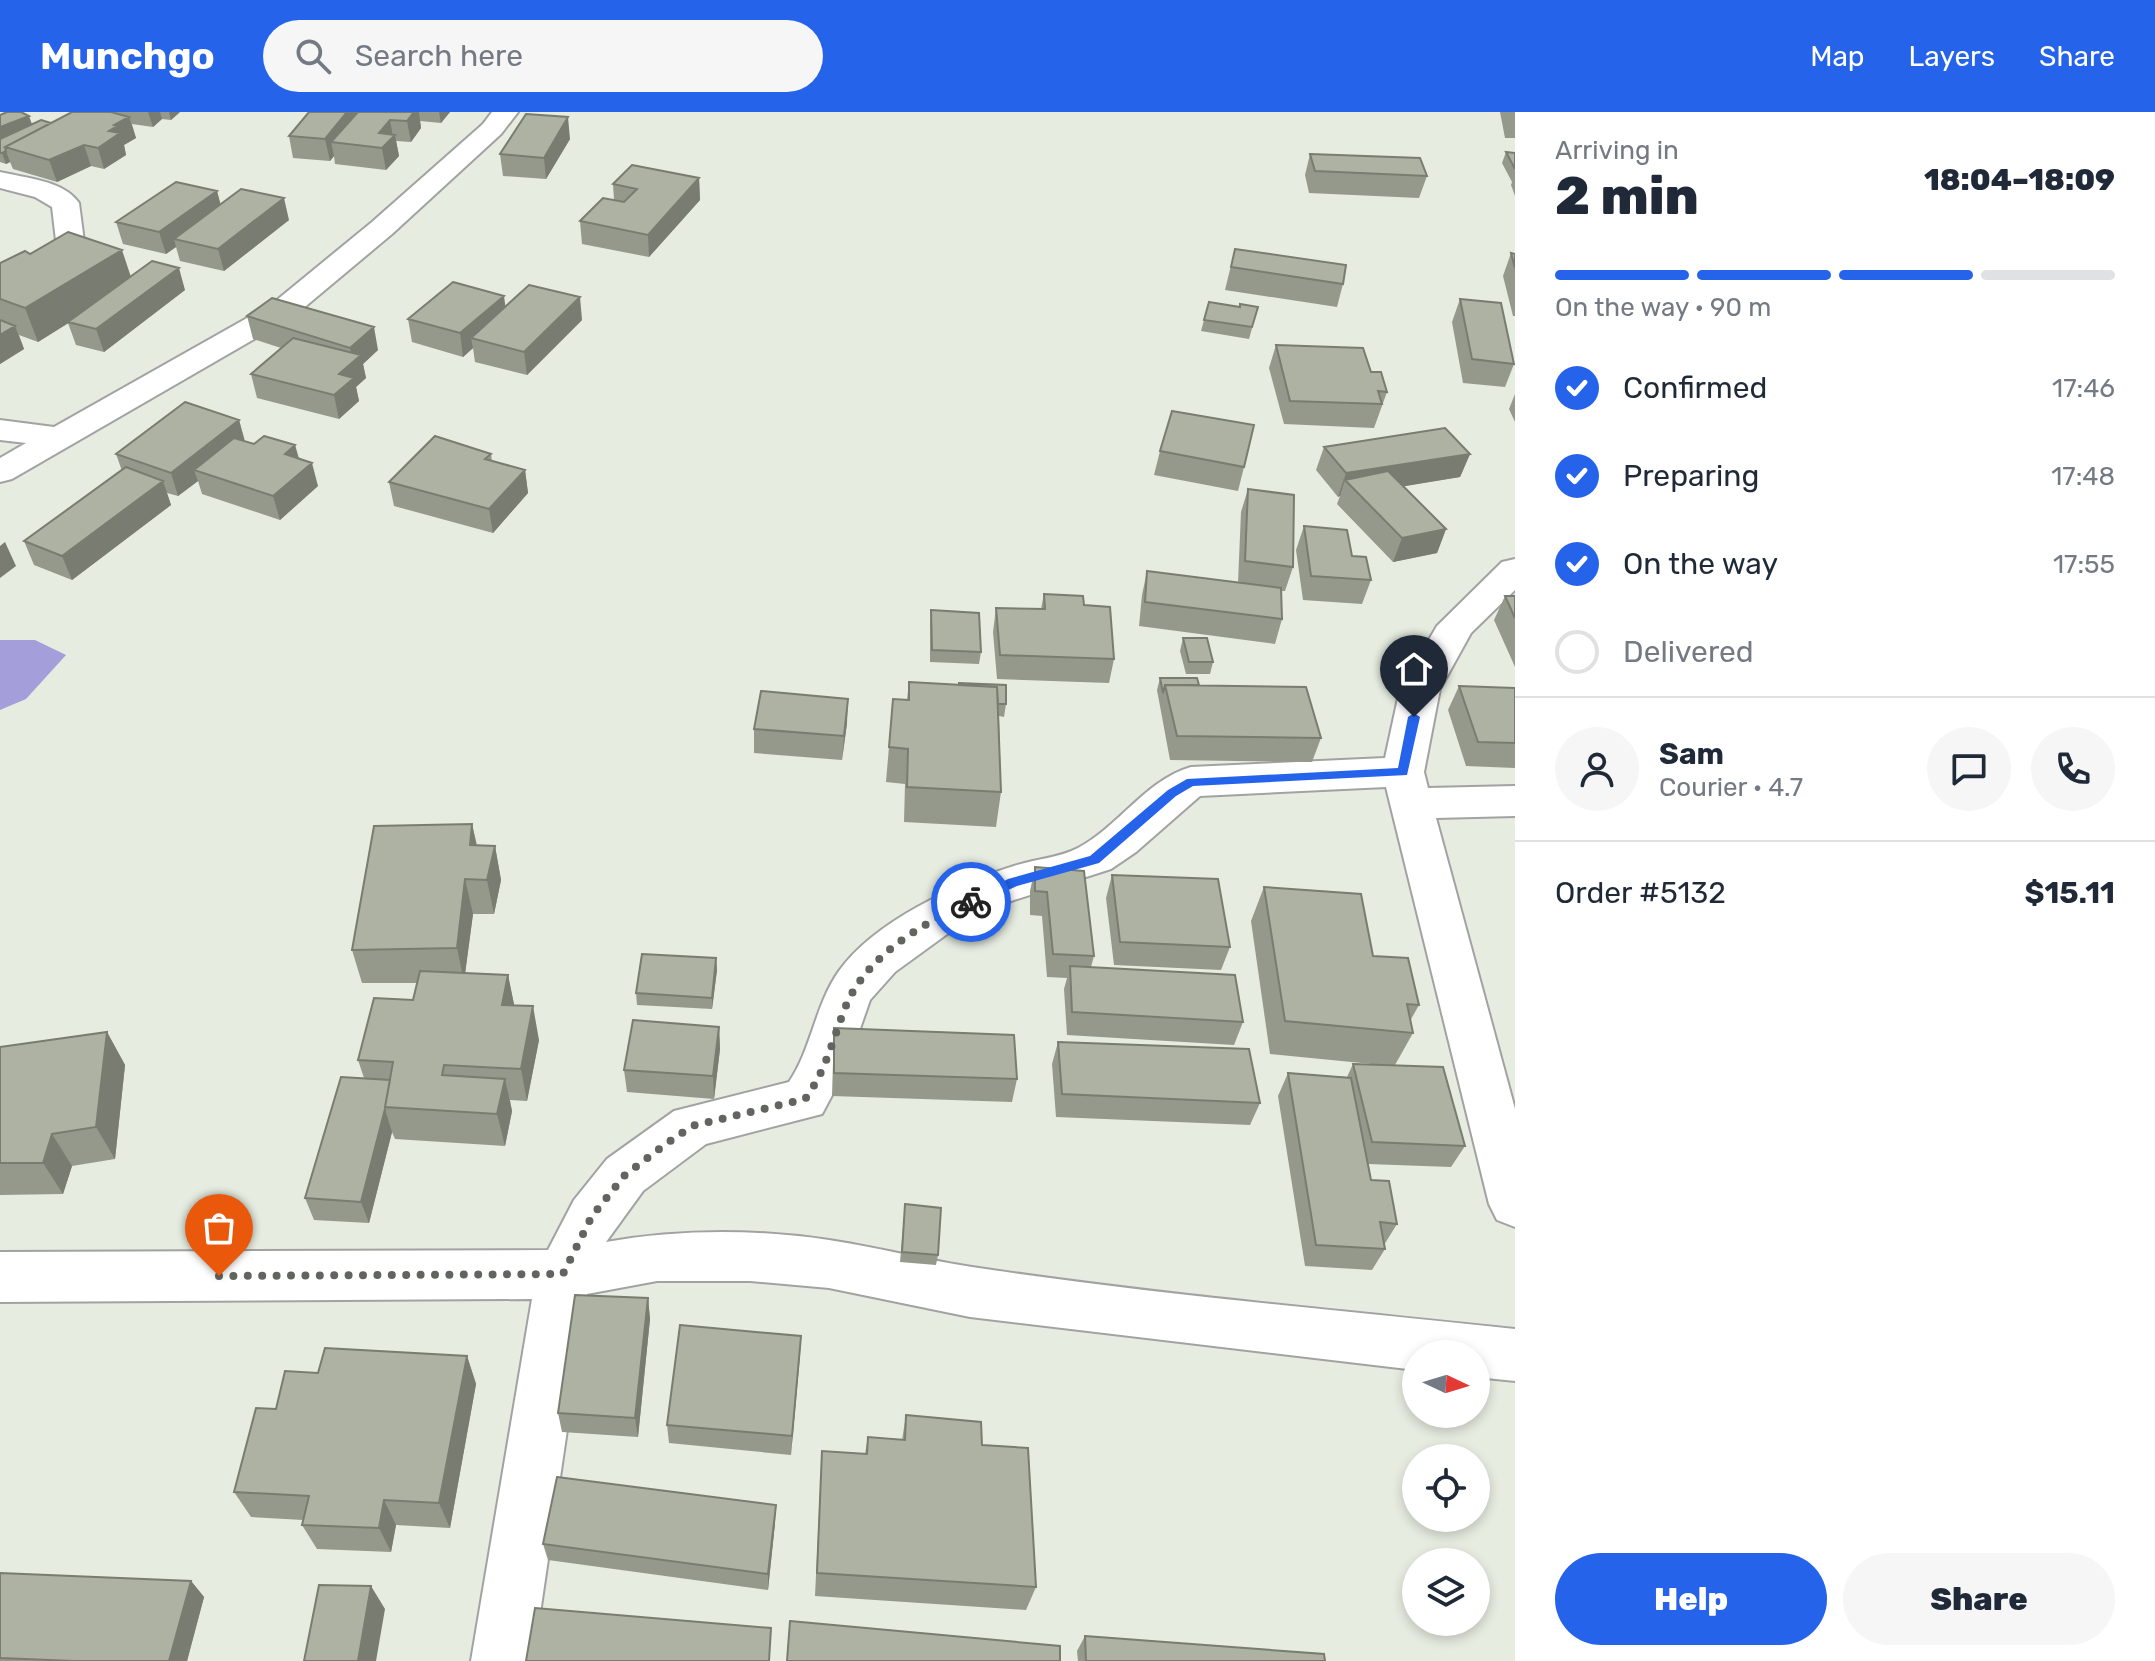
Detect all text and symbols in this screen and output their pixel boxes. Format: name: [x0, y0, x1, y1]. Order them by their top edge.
search box: [263, 20, 823, 92]
text: Munchgo: [40, 33, 215, 79]
icon: search: [291, 34, 335, 78]
text: Search here: [355, 38, 523, 74]
text: Map: [1810, 40, 1865, 73]
text: Layers: [1909, 40, 1995, 73]
text: Share: [2039, 40, 2115, 73]
text: Arriving in: [1555, 135, 1679, 166]
text: 18:04–18:09: [1924, 162, 2115, 198]
text: 2 min: [1555, 165, 1699, 227]
text: On the way · 90 m: [1555, 292, 1771, 323]
icon: check: [1555, 366, 1599, 410]
text: Confirmed: [1623, 370, 1767, 406]
text: 17:46: [2052, 373, 2115, 404]
icon: check: [1555, 454, 1599, 498]
text: Preparing: [1623, 458, 1759, 494]
text: 17:48: [2051, 461, 2115, 492]
icon: check: [1555, 542, 1599, 586]
text: On the way: [1623, 546, 1778, 582]
text: 17:55: [2053, 549, 2115, 580]
text: Delivered: [1623, 634, 1754, 670]
pin: [1380, 635, 1448, 717]
icon: home: [1392, 647, 1436, 691]
button: person: [1555, 727, 1639, 811]
button: chat: [1927, 727, 2011, 811]
button: phone: [2031, 727, 2115, 811]
text: Sam: [1659, 736, 1724, 772]
text: Courier · 4.7: [1659, 772, 1803, 803]
courier: [931, 862, 1011, 942]
text: Order #5132: [1555, 875, 1726, 911]
text: $15.11: [2024, 875, 2115, 911]
icon: bike: [949, 880, 993, 924]
pin: [185, 1194, 253, 1276]
icon: bag: [197, 1206, 241, 1250]
north arrow: [1402, 1340, 1490, 1428]
map controls: [1402, 1340, 1490, 1636]
button: locate: [1402, 1444, 1490, 1532]
button: layers: [1402, 1548, 1490, 1636]
button: Help: [1555, 1553, 1827, 1645]
button: Share: [1843, 1553, 2115, 1645]

